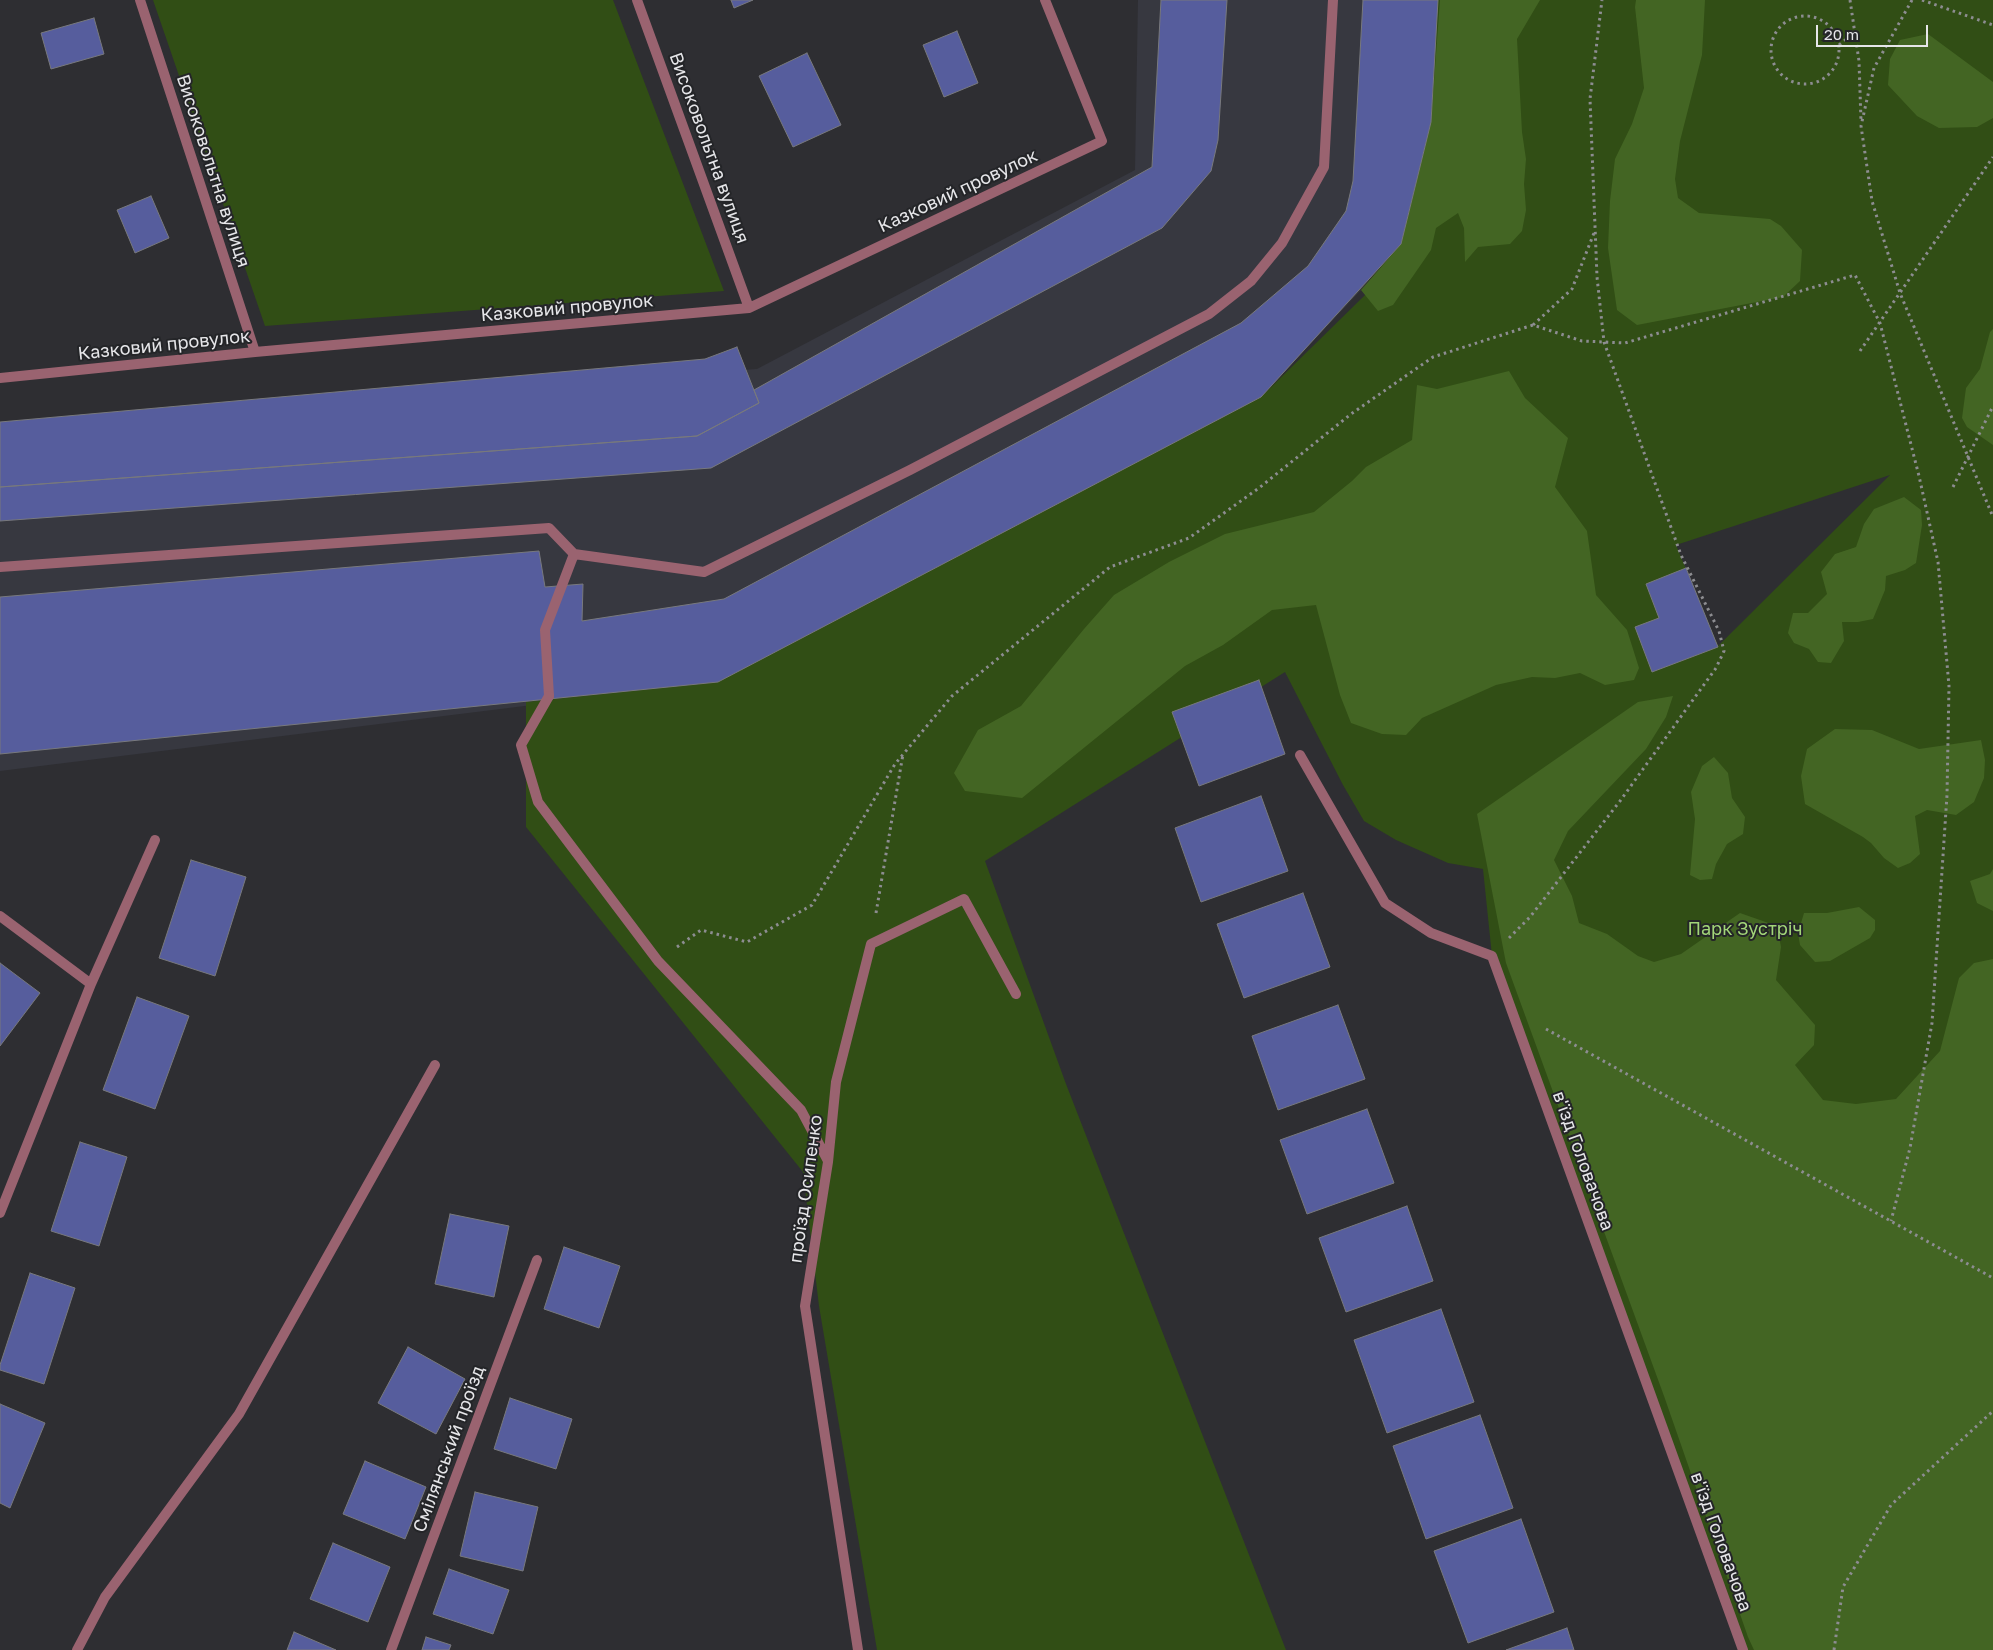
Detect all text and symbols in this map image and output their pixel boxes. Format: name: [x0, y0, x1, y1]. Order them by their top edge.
scale bar: [1818, 15, 1930, 47]
text: 20 m: [1824, 25, 1859, 43]
street label: Високовольтна вулиця: [664, 50, 754, 246]
street label: Високовольтна вулиця: [172, 72, 254, 270]
street label: Казковий провулок: [875, 145, 1041, 237]
street label: Казковий провулок: [480, 290, 654, 326]
street label: Казковий провулок: [77, 325, 251, 365]
park label: Парк Зустріч: [1687, 918, 1803, 940]
street label: в'їзд Головачова: [1548, 1088, 1618, 1234]
street label: проїзд Осипенко: [785, 1113, 827, 1265]
street label: Смілянський проїзд: [409, 1363, 489, 1535]
street label: в'їзд Головачова: [1686, 1469, 1756, 1615]

